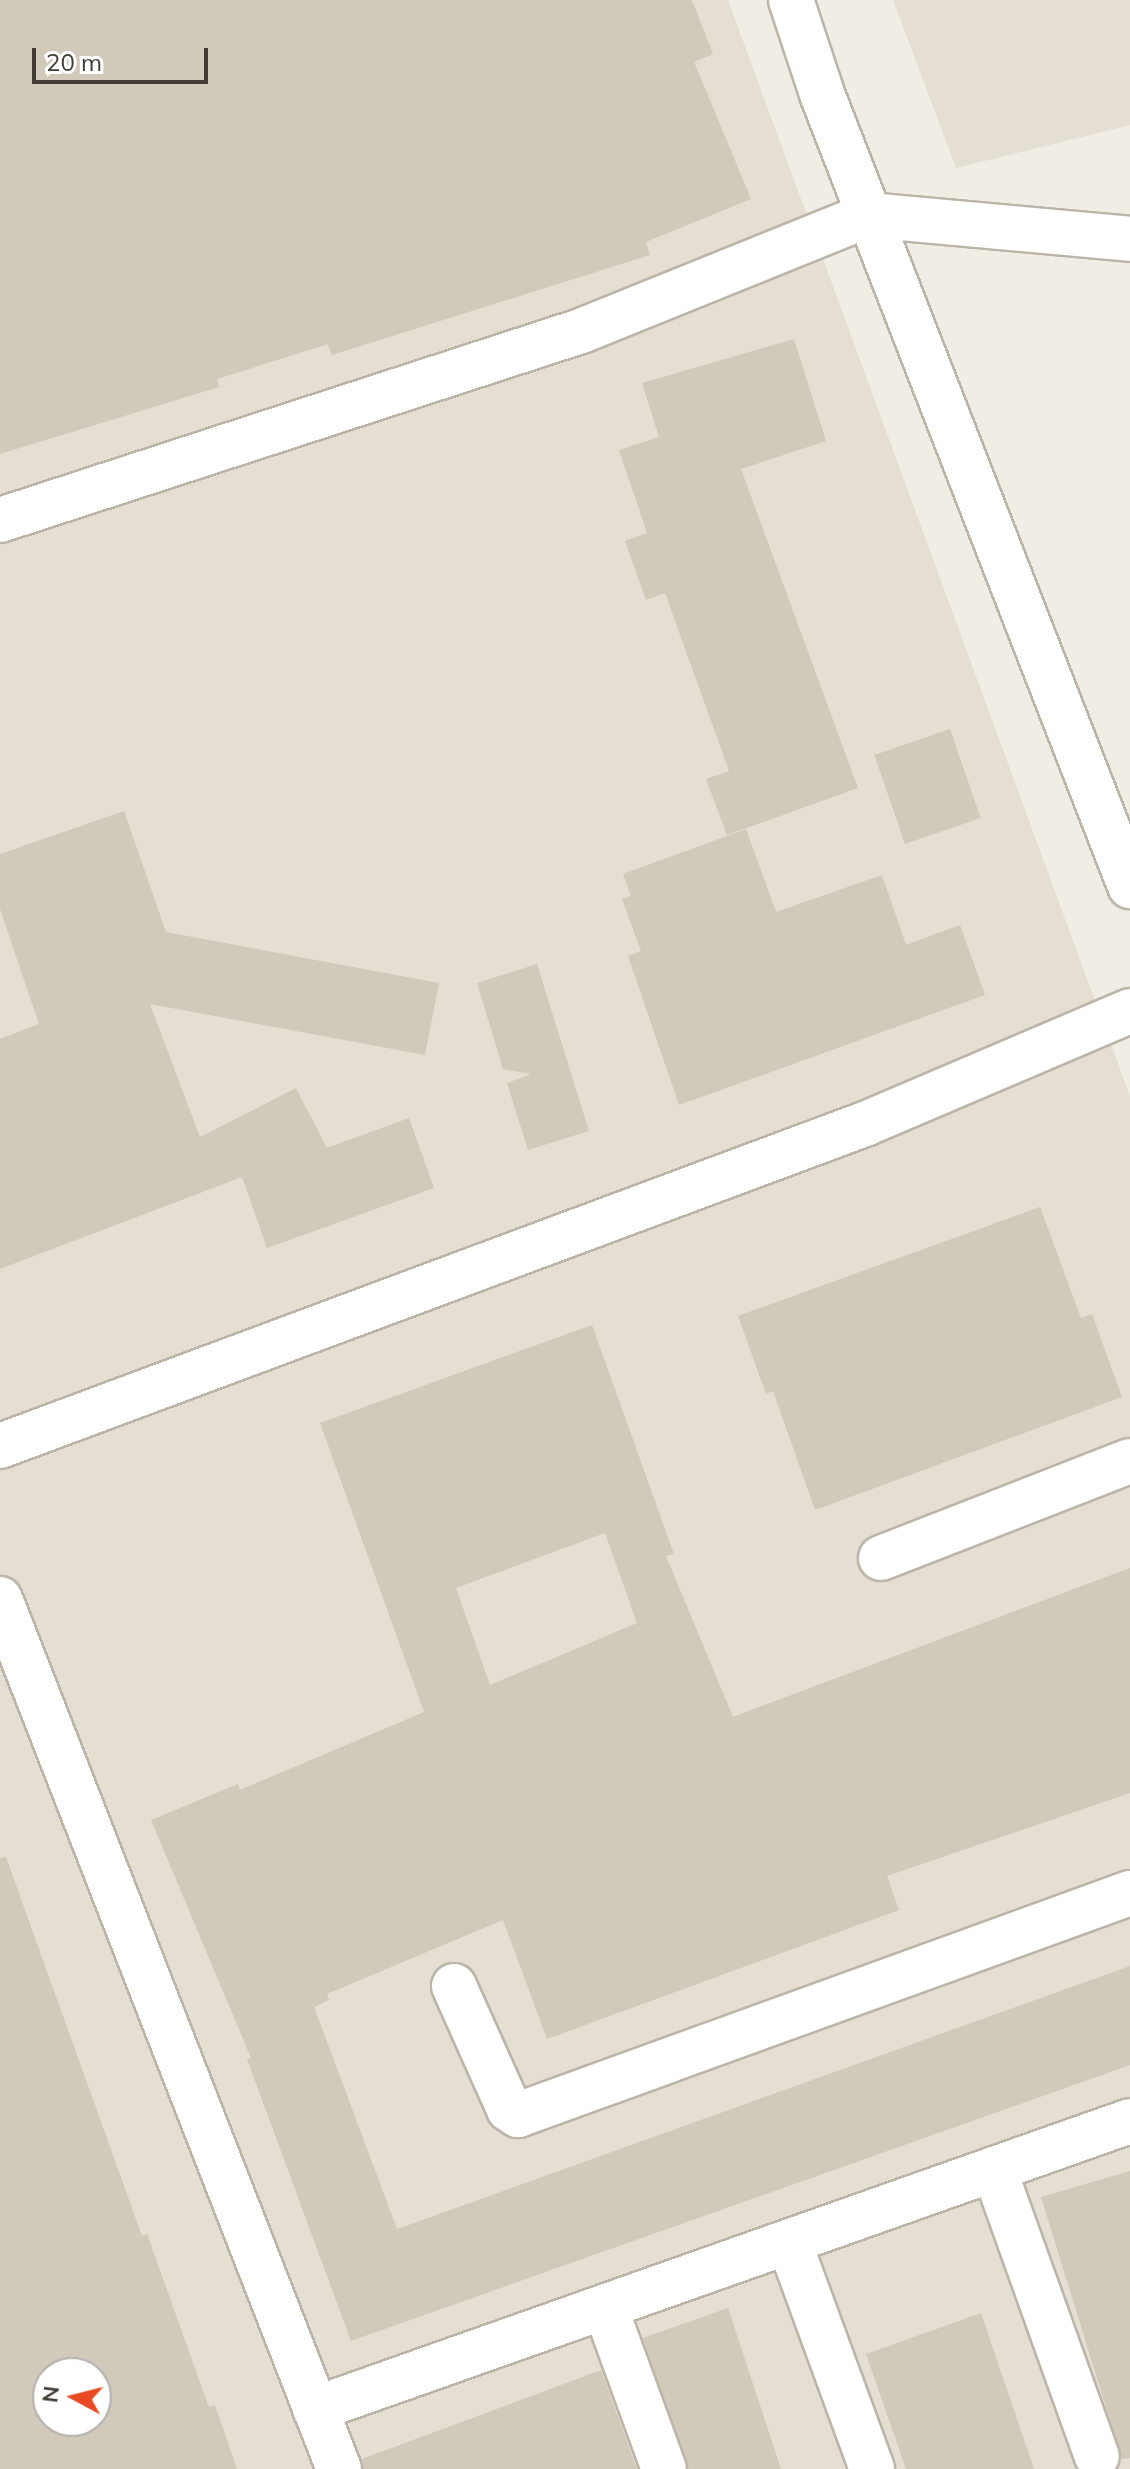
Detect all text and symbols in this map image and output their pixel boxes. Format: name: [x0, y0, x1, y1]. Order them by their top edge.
scale bar: [36, 32, 212, 82]
text: 20 m: [46, 47, 102, 77]
north arrow: [32, 2357, 112, 2437]
text: N: [35, 2384, 65, 2404]

